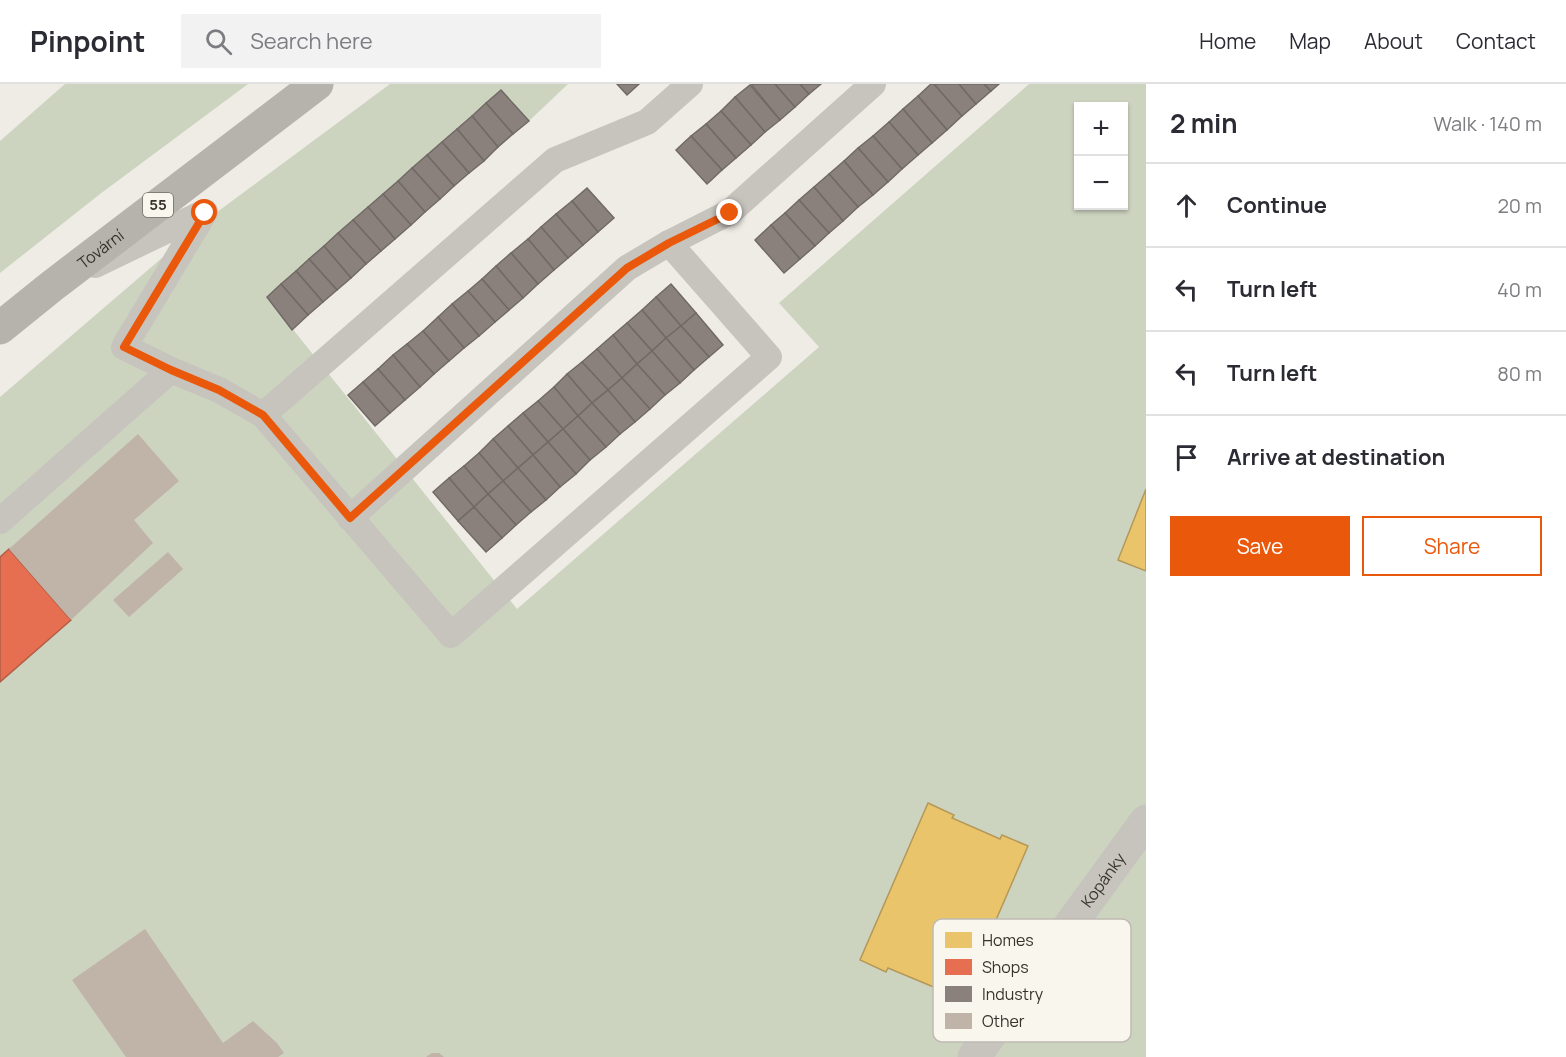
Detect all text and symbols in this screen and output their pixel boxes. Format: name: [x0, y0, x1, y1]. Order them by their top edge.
search box: [181, 14, 601, 68]
text: Pinpoint: [30, 22, 145, 60]
icon: search: [202, 25, 235, 58]
text: Search here: [250, 26, 373, 56]
text: Home: [1199, 27, 1256, 55]
text: Map: [1289, 27, 1331, 55]
text: About: [1364, 27, 1423, 55]
text: Contact: [1456, 27, 1536, 55]
map controls: [1074, 102, 1128, 210]
button: +: [1074, 102, 1128, 156]
text: 2 min: [1170, 105, 1238, 141]
text: Walk · 140 m: [1433, 110, 1542, 137]
button: −: [1074, 156, 1128, 210]
icon: ahead: [1170, 189, 1203, 222]
text: Continue: [1227, 190, 1327, 220]
text: 20 m: [1497, 192, 1542, 219]
road number: 55: [143, 193, 173, 217]
route start: [191, 199, 217, 225]
route end: [716, 199, 742, 225]
street label: Tovární: [73, 224, 129, 274]
icon: left: [1170, 273, 1203, 306]
text: Turn left: [1227, 274, 1317, 304]
text: 40 m: [1497, 276, 1542, 303]
icon: left: [1170, 357, 1203, 390]
text: Turn left: [1227, 358, 1317, 388]
text: 80 m: [1497, 360, 1542, 387]
icon: arrive: [1170, 441, 1203, 474]
text: Arrive at destination: [1227, 442, 1445, 472]
button: Save: [1170, 516, 1350, 576]
button: Share: [1362, 516, 1542, 576]
street label: Kopánky: [1076, 848, 1131, 912]
legend: [933, 919, 1131, 1042]
text: Homes: [982, 929, 1034, 951]
text: Shops: [982, 956, 1029, 978]
text: Industry: [982, 983, 1044, 1005]
text: Other: [982, 1010, 1025, 1032]

